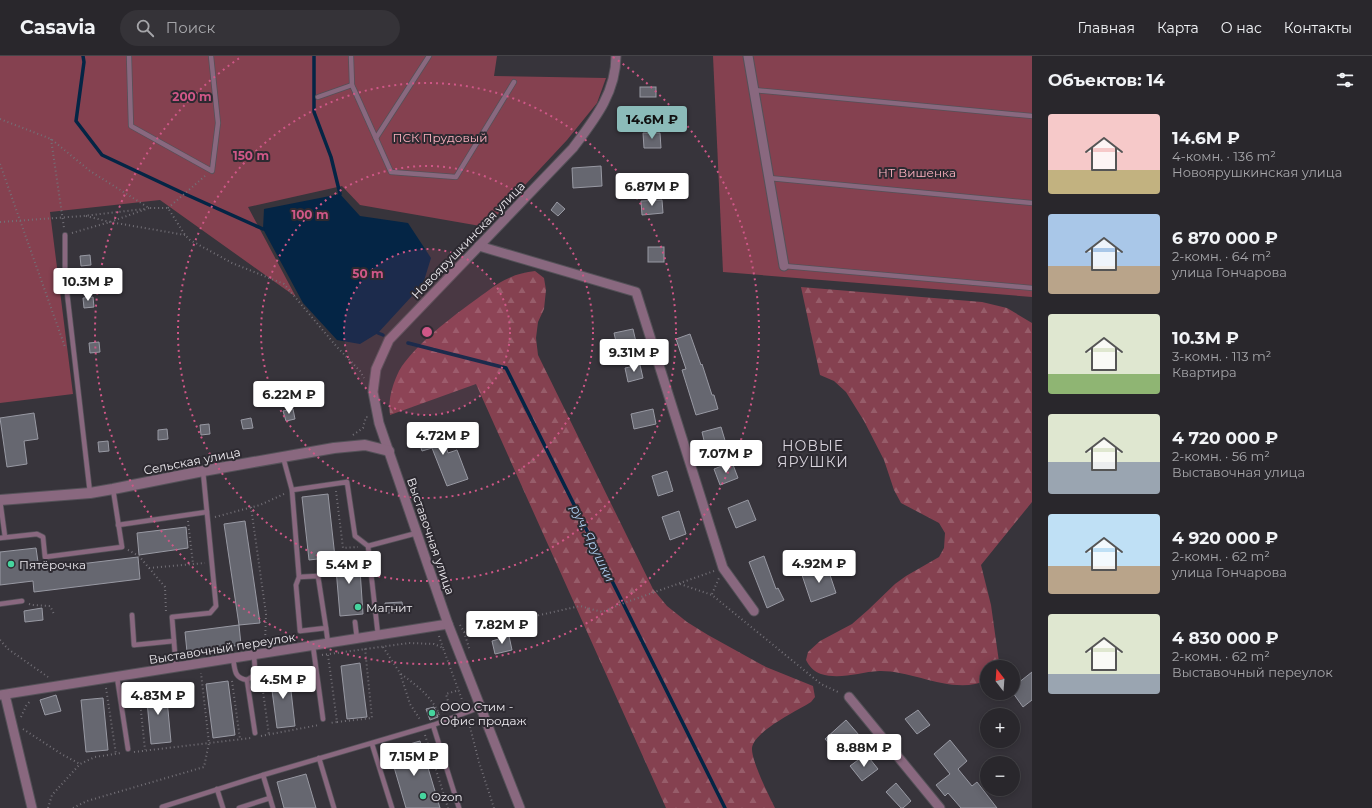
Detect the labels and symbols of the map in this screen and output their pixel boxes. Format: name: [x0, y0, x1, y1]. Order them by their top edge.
text: 200 m: [172, 89, 212, 104]
pin: 14.6M ₽: [615, 106, 689, 140]
park label: ПСК Прудовый: [393, 130, 487, 145]
text: 150 m: [233, 148, 269, 163]
park label: НТ Вишенка: [878, 165, 956, 180]
pin: 6.87M ₽: [615, 173, 689, 207]
street label: Новоярушкинская улица: [408, 178, 528, 302]
text: 100 m: [292, 207, 328, 222]
text: 50 m: [352, 266, 384, 281]
pin: 10.3M ₽: [51, 268, 125, 302]
centre of rings: [420, 325, 434, 339]
pin: 9.31M ₽: [597, 339, 671, 373]
pin: 6.22M ₽: [252, 381, 326, 415]
pin: 4.72M ₽: [406, 422, 480, 456]
district label: НОВЫЕ ЯРУШКИ: [777, 437, 849, 471]
pin: 7.07M ₽: [689, 440, 763, 474]
street label: Сельская улица: [142, 444, 242, 478]
street label: Выставочная улица: [404, 475, 458, 597]
water label: руч. Ярушки: [567, 502, 619, 584]
pin: 4.92M ₽: [782, 550, 856, 584]
pin: 5.4M ₽: [316, 551, 382, 585]
place label: Пятёрочка: [19, 557, 86, 572]
marker: Пятёрочка: [6, 559, 16, 569]
place label: Магнит: [366, 600, 413, 615]
marker: Магнит: [353, 602, 363, 612]
pin: 7.82M ₽: [465, 611, 539, 645]
street label: Выставочный переулок: [148, 629, 296, 667]
north arrow: [980, 660, 1020, 700]
pin: 4.5M ₽: [250, 666, 316, 700]
pin: 4.83M ₽: [121, 682, 195, 716]
place label: ООО Стим - Офис продаж: [440, 699, 527, 728]
marker: ООО Стим - Офис продаж: [427, 708, 437, 718]
pin: 8.88M ₽: [827, 734, 901, 768]
pin: 7.15M ₽: [377, 743, 451, 777]
place label: Ozon: [431, 789, 463, 804]
marker: Ozon: [418, 791, 428, 801]

